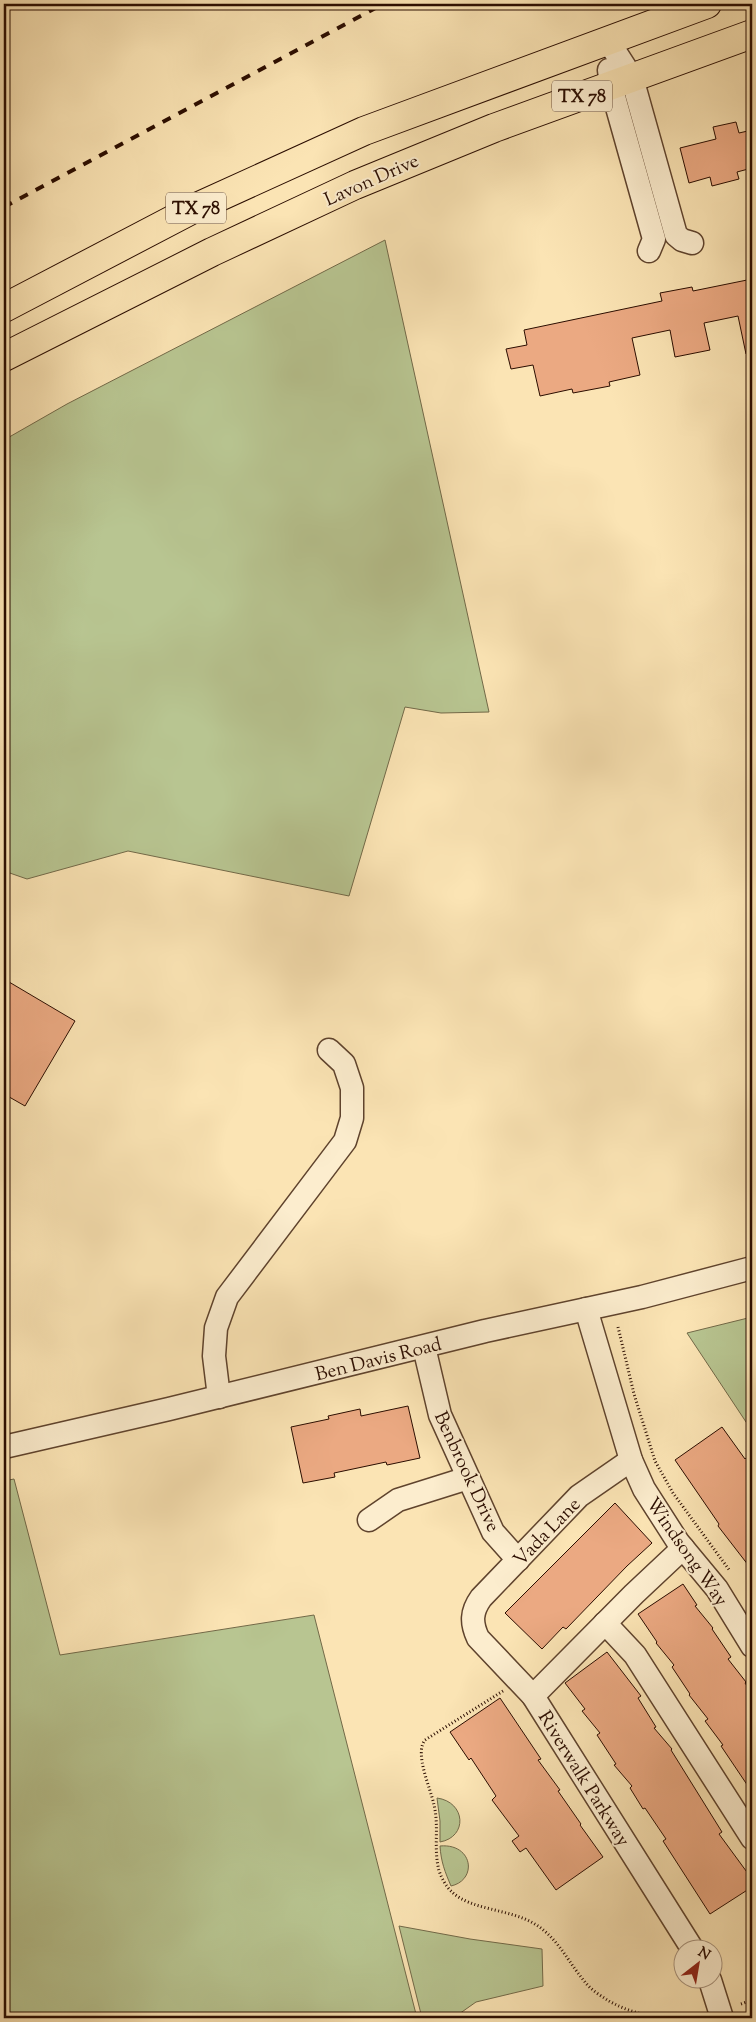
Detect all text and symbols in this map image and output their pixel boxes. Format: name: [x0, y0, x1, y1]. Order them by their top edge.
road number: TX 78: [552, 80, 612, 112]
street label: Lavon Drive: [321, 148, 424, 214]
road number: TX 78: [166, 192, 226, 224]
street label: Ben Davis Road: [313, 1332, 445, 1389]
street label: Benbrook Drive: [426, 1407, 506, 1537]
street label: Vada Lane: [508, 1492, 588, 1573]
street label: Windsong Way: [638, 1493, 734, 1613]
street label: Riverwalk Parkway: [530, 1706, 636, 1853]
north arrow: [674, 1940, 724, 1990]
text: N: [694, 1943, 714, 1966]

